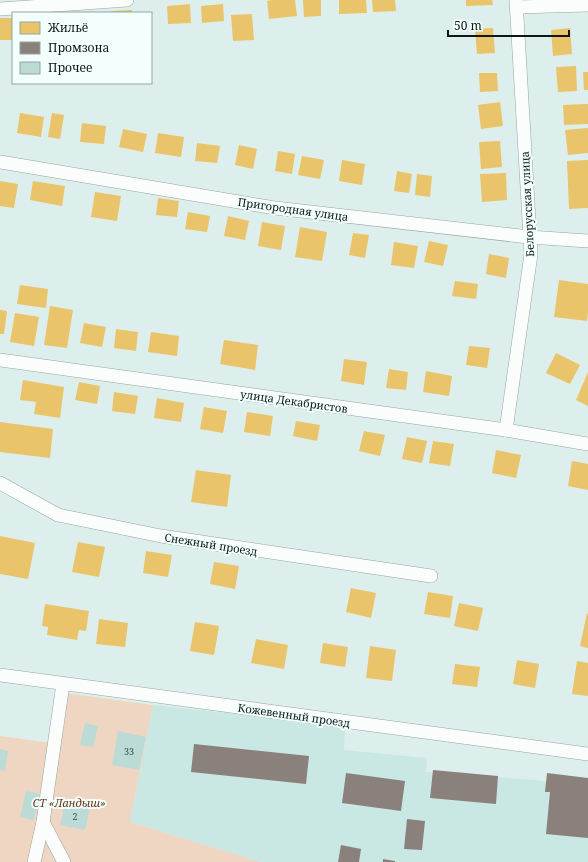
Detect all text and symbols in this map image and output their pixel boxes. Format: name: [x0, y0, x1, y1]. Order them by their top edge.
legend: [12, 12, 152, 84]
scale bar: [448, 12, 569, 38]
text: 50 m: [454, 17, 482, 34]
text: Жильё: [47, 19, 88, 36]
text: Промзона: [48, 39, 110, 56]
text: Прочее: [48, 59, 92, 76]
street label: Белорусская улица: [517, 151, 537, 257]
street label: Пригородная улица: [237, 194, 349, 224]
street label: улица Декабристов: [239, 386, 349, 416]
street label: Снежный проезд: [163, 529, 259, 559]
street label: Кожевенный проезд: [237, 700, 351, 730]
house number: 33: [124, 745, 134, 758]
park label: СТ «Ландыш»: [32, 795, 106, 810]
house number: 2: [72, 810, 78, 823]

